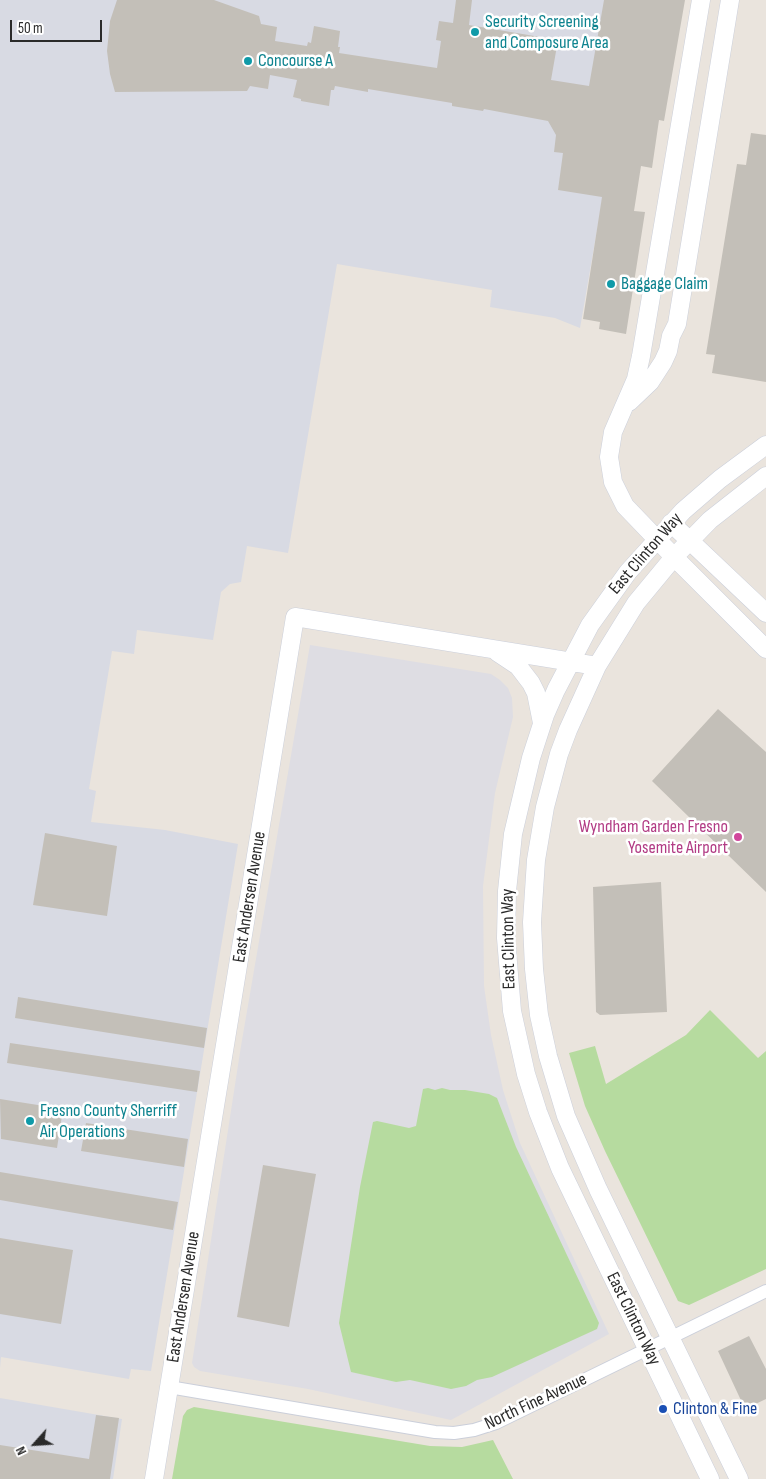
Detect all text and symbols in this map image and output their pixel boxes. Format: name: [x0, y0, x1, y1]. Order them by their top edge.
scale bar: [12, 10, 105, 42]
place label: Security Screening and Composure Area: [485, 11, 609, 54]
text: 50 m: [18, 19, 43, 38]
marker: Security Screening and Composure Area: [469, 26, 481, 38]
place label: Concourse A: [258, 50, 333, 72]
marker: Concourse A: [242, 55, 254, 67]
place label: Baggage Claim: [621, 273, 708, 295]
marker: Baggage Claim: [605, 278, 617, 290]
street label: East Clinton Way: [605, 509, 687, 599]
place label: Wyndham Garden Fresno Yosemite Airport: [579, 816, 728, 859]
street label: East Andersen Avenue: [229, 830, 271, 964]
marker: Wyndham Garden Fresno Yosemite Airport: [732, 831, 744, 843]
street label: East Clinton Way: [497, 888, 521, 990]
place label: Fresno County Sherriff Air Operations: [40, 1100, 177, 1142]
marker: Fresno County Sherriff Air Operations: [24, 1115, 36, 1127]
street label: East Andersen Avenue: [163, 1230, 205, 1364]
street label: East Clinton Way: [601, 1269, 665, 1369]
street label: North Fine Avenue: [481, 1369, 591, 1435]
place label: Clinton & Fine: [673, 1398, 757, 1420]
marker: Clinton & Fine: [657, 1403, 669, 1415]
north arrow: [10, 1419, 60, 1469]
text: N: [12, 1444, 30, 1458]

